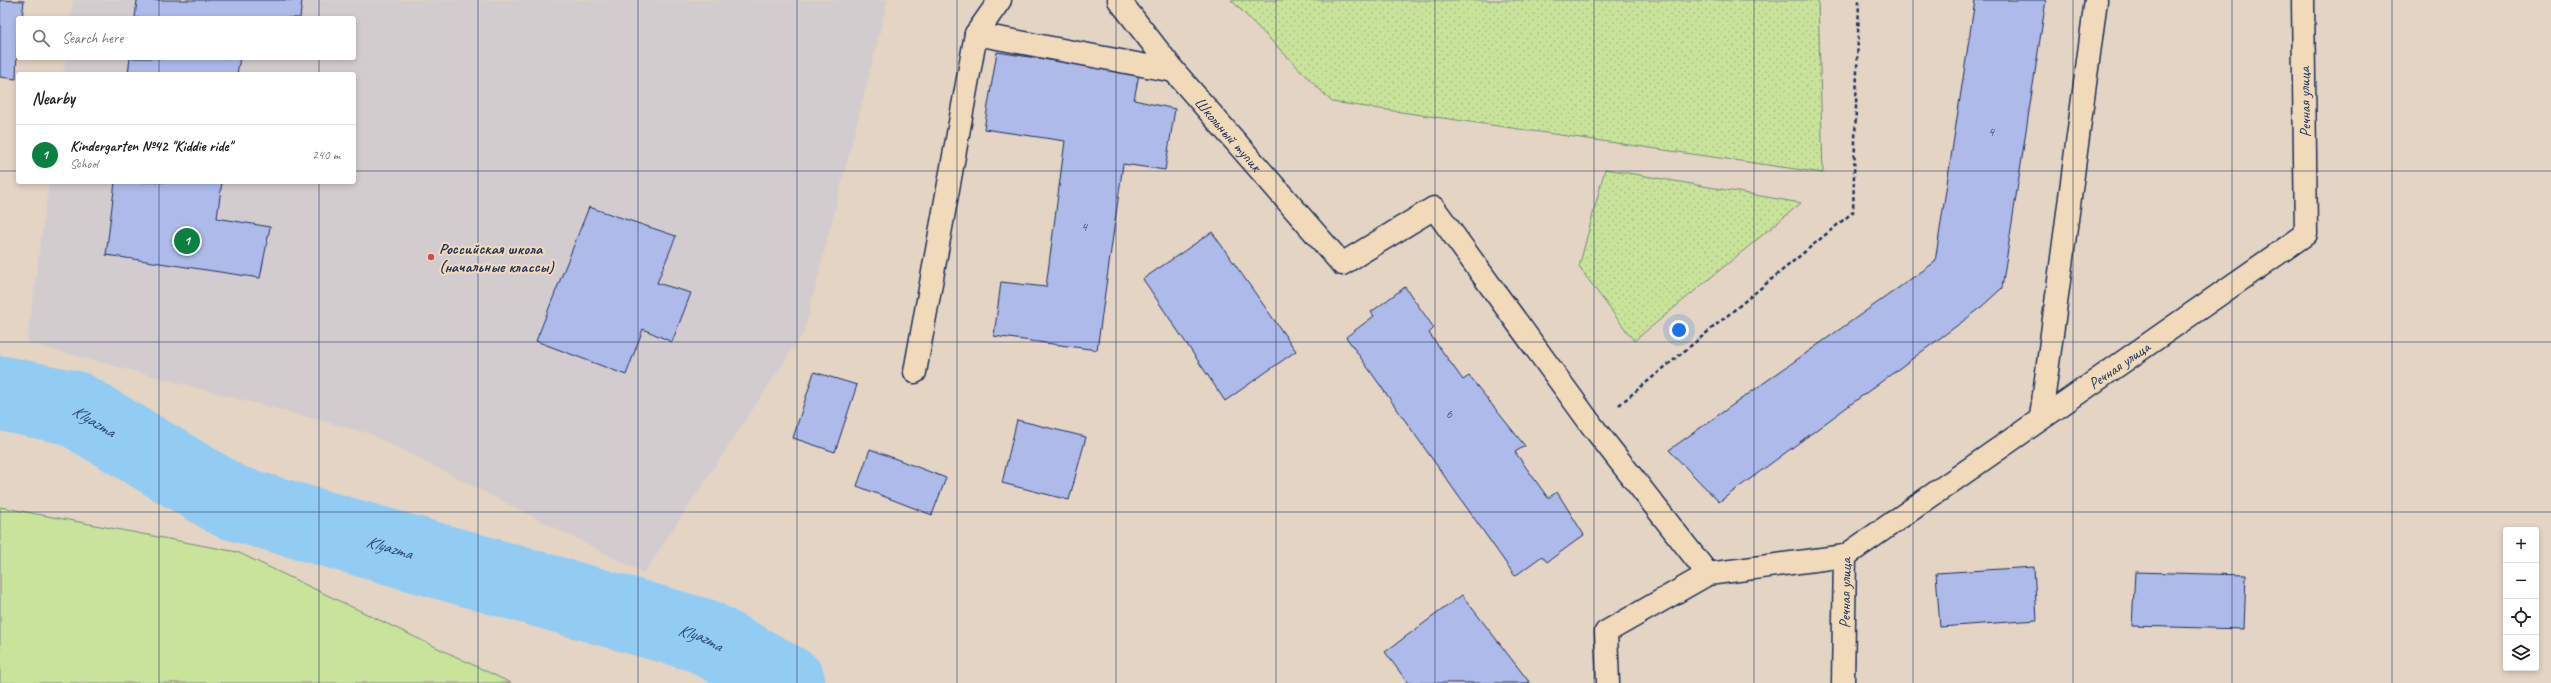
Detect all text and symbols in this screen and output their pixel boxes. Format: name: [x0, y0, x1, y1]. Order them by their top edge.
search box: [16, 16, 356, 60]
icon: search: [30, 27, 52, 49]
text: Search here: [62, 29, 123, 48]
street label: Речная улица: [2294, 65, 2316, 137]
text: Nearby: [32, 88, 75, 109]
street label: Школьный тупик: [1190, 93, 1267, 177]
house number: 4: [1988, 123, 1996, 140]
text: Kindergarten №42 "Kiddie ride": [70, 137, 232, 156]
text: 1: [42, 147, 48, 163]
text: 240 m: [312, 147, 340, 163]
text: School: [70, 156, 98, 172]
house number: 4: [1081, 218, 1089, 235]
pin: 1: [174, 226, 200, 256]
place label: Российская школа (начальные классы): [439, 239, 555, 277]
marker: Российская школа (начальные классы): [426, 252, 436, 262]
your location: [1669, 320, 1689, 340]
street label: Речная улица: [2085, 336, 2155, 394]
water label: Klyazma: [68, 400, 121, 443]
house number: 6: [1446, 405, 1453, 422]
map controls: [2503, 527, 2539, 671]
button: +: [2503, 527, 2539, 563]
water label: Klyazma: [364, 531, 417, 564]
street label: Речная улица: [1835, 556, 1856, 628]
button: −: [2503, 563, 2539, 599]
button: locate: [2503, 599, 2539, 635]
water label: Klyazma: [676, 619, 728, 657]
button: layers: [2503, 635, 2539, 671]

